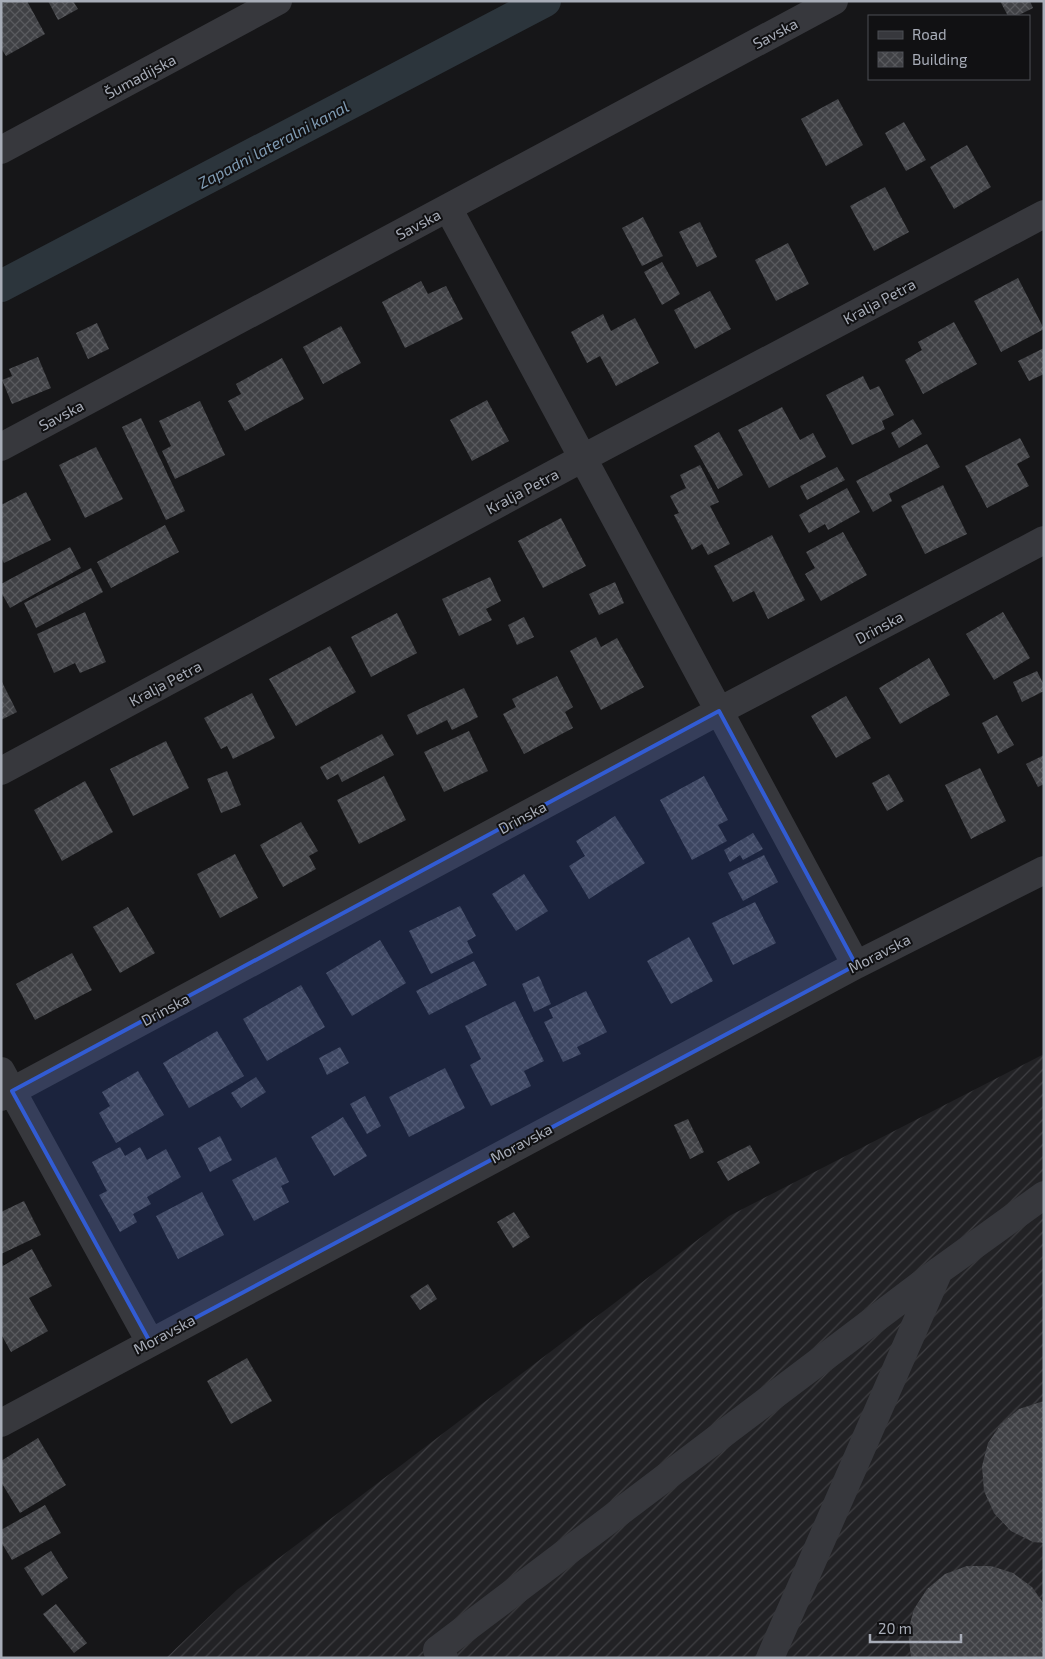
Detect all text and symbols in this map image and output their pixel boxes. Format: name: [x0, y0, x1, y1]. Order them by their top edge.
street label: Savska: [750, 14, 800, 52]
legend: [868, 15, 1030, 80]
text: Road: [912, 25, 947, 43]
street label: Šumadijska: [101, 50, 179, 103]
text: Building: [912, 50, 968, 68]
water label: Zapadni lateralni kanal: [194, 96, 352, 192]
street label: Savska: [393, 205, 443, 243]
street label: Kralja Petra: [840, 274, 919, 329]
street label: Savska: [36, 396, 86, 434]
street label: Kralja Petra: [483, 464, 562, 519]
street label: Drinska: [852, 607, 906, 647]
street label: Kralja Petra: [126, 656, 205, 711]
street label: Drinska: [495, 797, 549, 837]
street label: Moravska: [845, 930, 913, 976]
street label: Drinska: [138, 989, 192, 1029]
street label: Moravska: [487, 1119, 555, 1167]
street label: Moravska: [130, 1310, 198, 1358]
scale bar: [870, 1612, 961, 1644]
text: 20 m: [878, 1619, 912, 1637]

